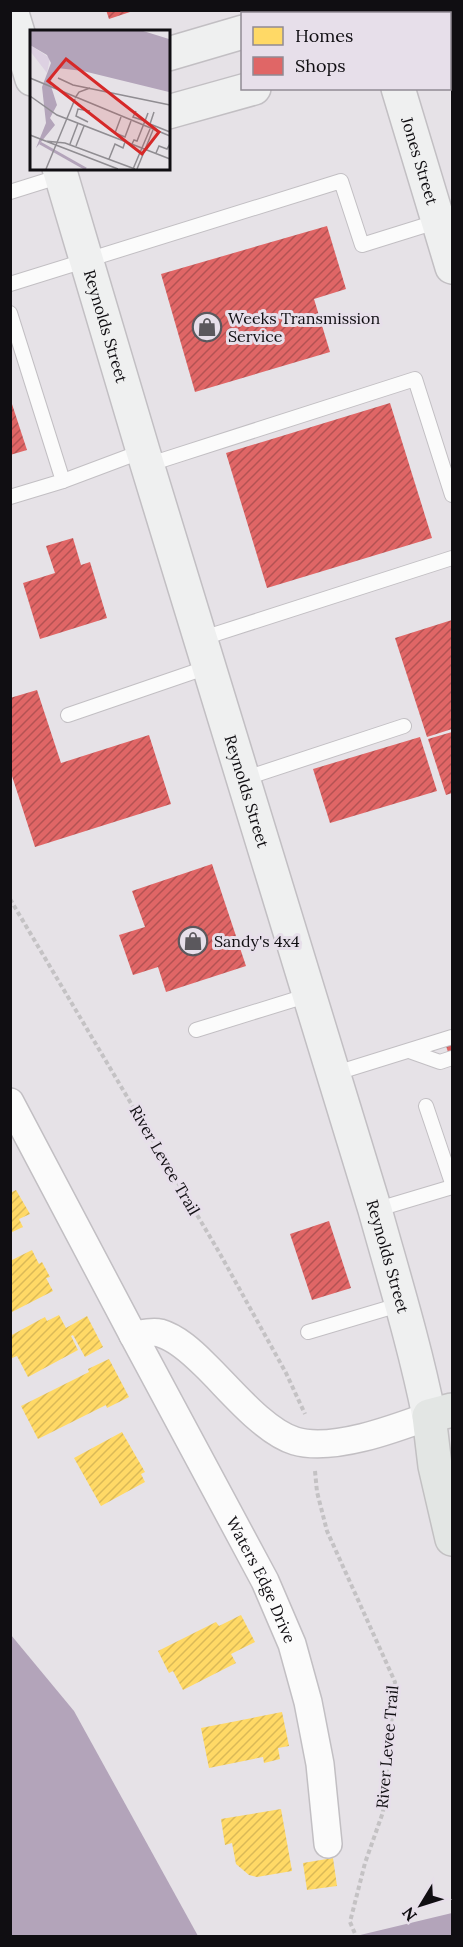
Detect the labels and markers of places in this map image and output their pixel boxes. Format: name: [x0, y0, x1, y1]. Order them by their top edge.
place label: Weeks Transmission Service: [228, 308, 380, 346]
shop icon: Weeks Transmission Service: [191, 311, 223, 343]
shop icon: Sandy's 4x4: [177, 925, 209, 957]
place label: Sandy's 4x4: [214, 931, 300, 951]

